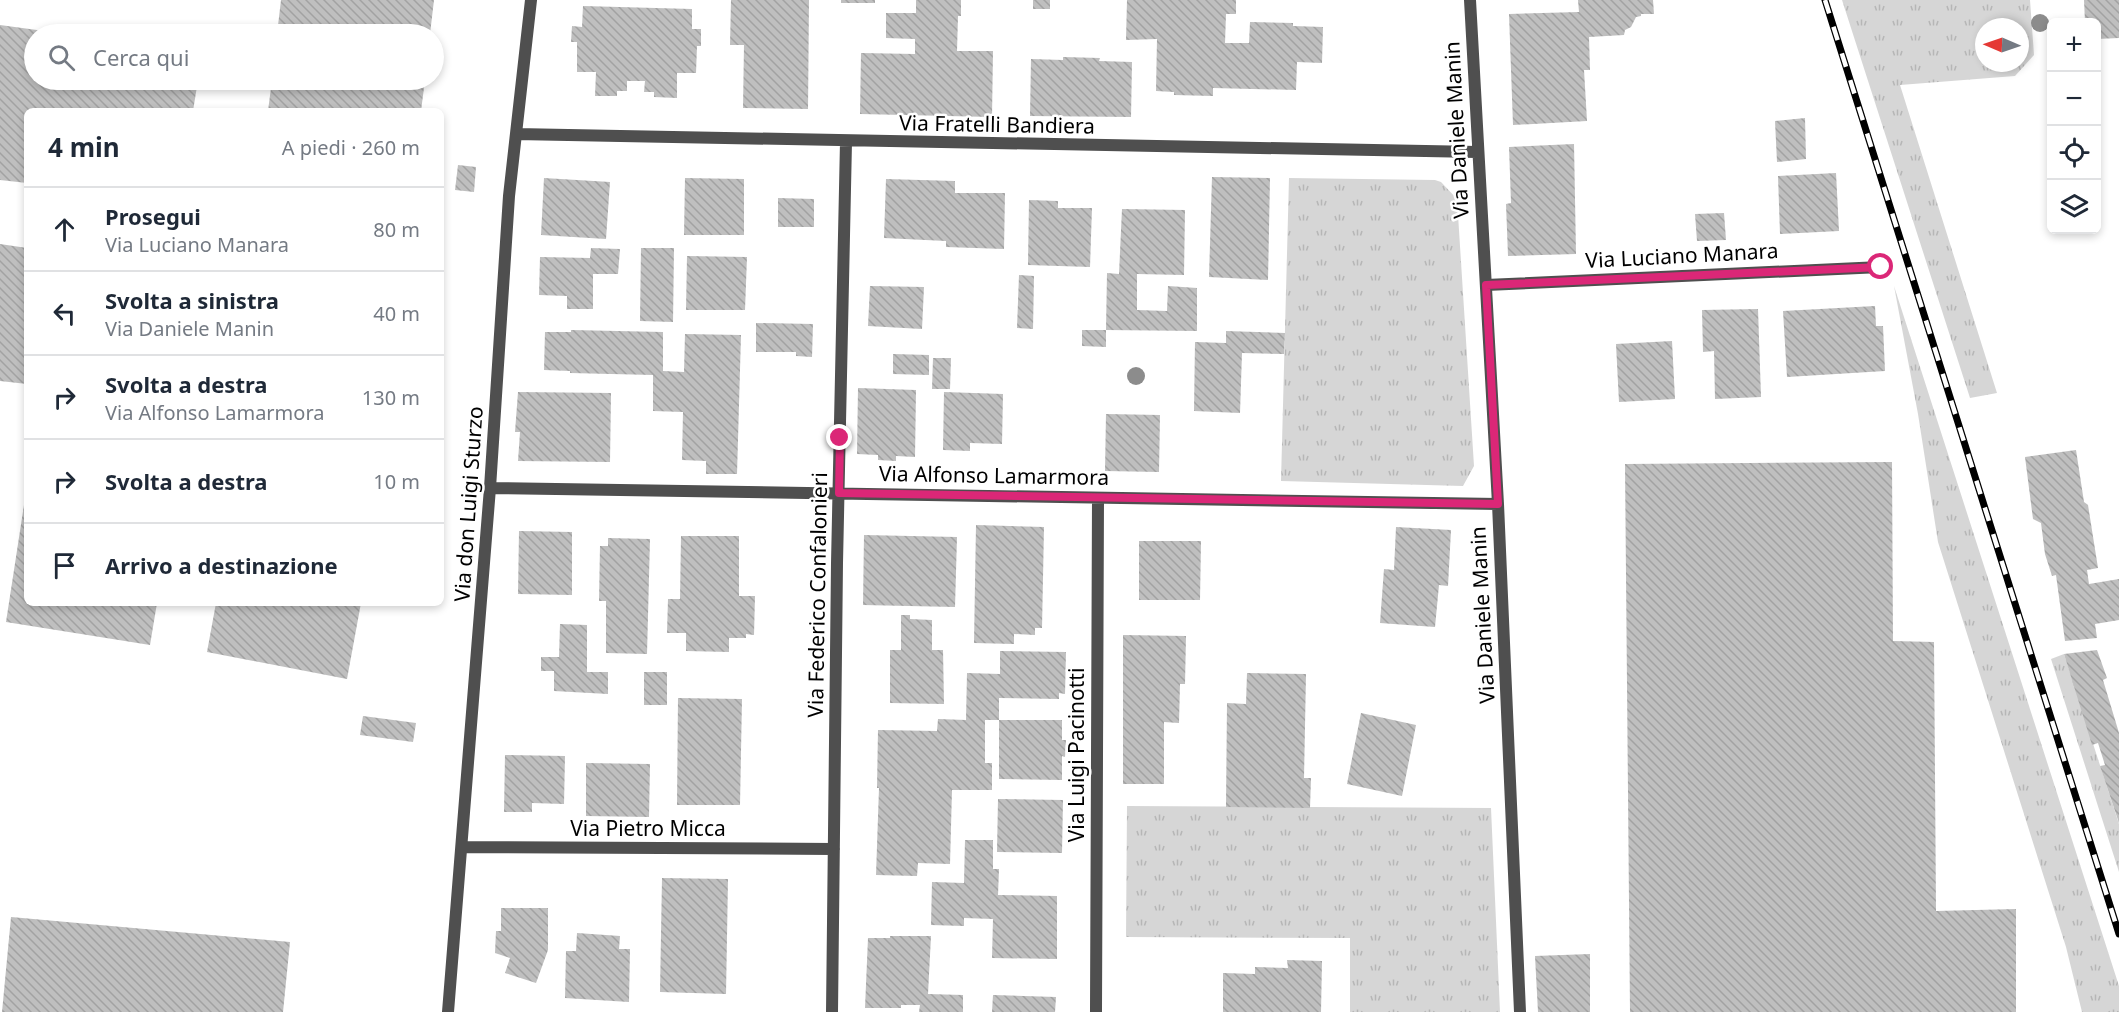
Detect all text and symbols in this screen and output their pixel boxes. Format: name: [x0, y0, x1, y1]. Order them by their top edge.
north arrow: [1975, 18, 2029, 72]
map controls: [2047, 18, 2101, 234]
button: +: [2047, 18, 2101, 72]
search box: [24, 24, 444, 90]
icon: search: [45, 41, 78, 74]
street label: Via Daniele Manin: [1437, 41, 1475, 219]
text: Cerca qui: [93, 42, 189, 72]
button: −: [2047, 72, 2101, 126]
street label: Via Fratelli Bandiera: [899, 108, 1095, 140]
button: locate: [2047, 126, 2101, 180]
text: 4 min: [48, 129, 120, 165]
text: A piedi · 260 m: [282, 134, 420, 161]
button: layers: [2047, 180, 2101, 234]
text: Prosegui: [105, 201, 201, 231]
icon: ahead: [48, 213, 81, 246]
text: 80 m: [373, 216, 420, 243]
text: Via Luciano Manara: [105, 231, 289, 258]
street label: Via Luciano Manara: [1585, 236, 1779, 274]
route start: [1867, 253, 1893, 279]
text: Svolta a sinistra: [105, 285, 279, 315]
icon: left: [48, 297, 81, 330]
text: 40 m: [373, 300, 420, 327]
text: Via Daniele Manin: [105, 315, 274, 342]
text: Svolta a destra: [105, 369, 268, 399]
icon: right: [48, 381, 81, 414]
text: 130 m: [362, 384, 420, 411]
text: Via Alfonso Lamarmora: [105, 399, 325, 426]
street label: Via don Luigi Sturzo: [447, 405, 489, 603]
route end: [826, 424, 852, 450]
street label: Via Alfonso Lamarmora: [879, 459, 1109, 491]
icon: right: [48, 465, 81, 498]
text: Svolta a destra: [105, 466, 268, 496]
text: 10 m: [373, 468, 420, 495]
street label: Via Federico Confalonieri: [801, 472, 833, 718]
street label: Via Daniele Manin: [1463, 526, 1501, 704]
icon: arrive: [48, 549, 81, 582]
text: Arrivo a destinazione: [105, 550, 338, 580]
street label: Via Luigi Pacinotti: [1062, 668, 1090, 842]
street label: Via Pietro Micca: [570, 814, 726, 842]

